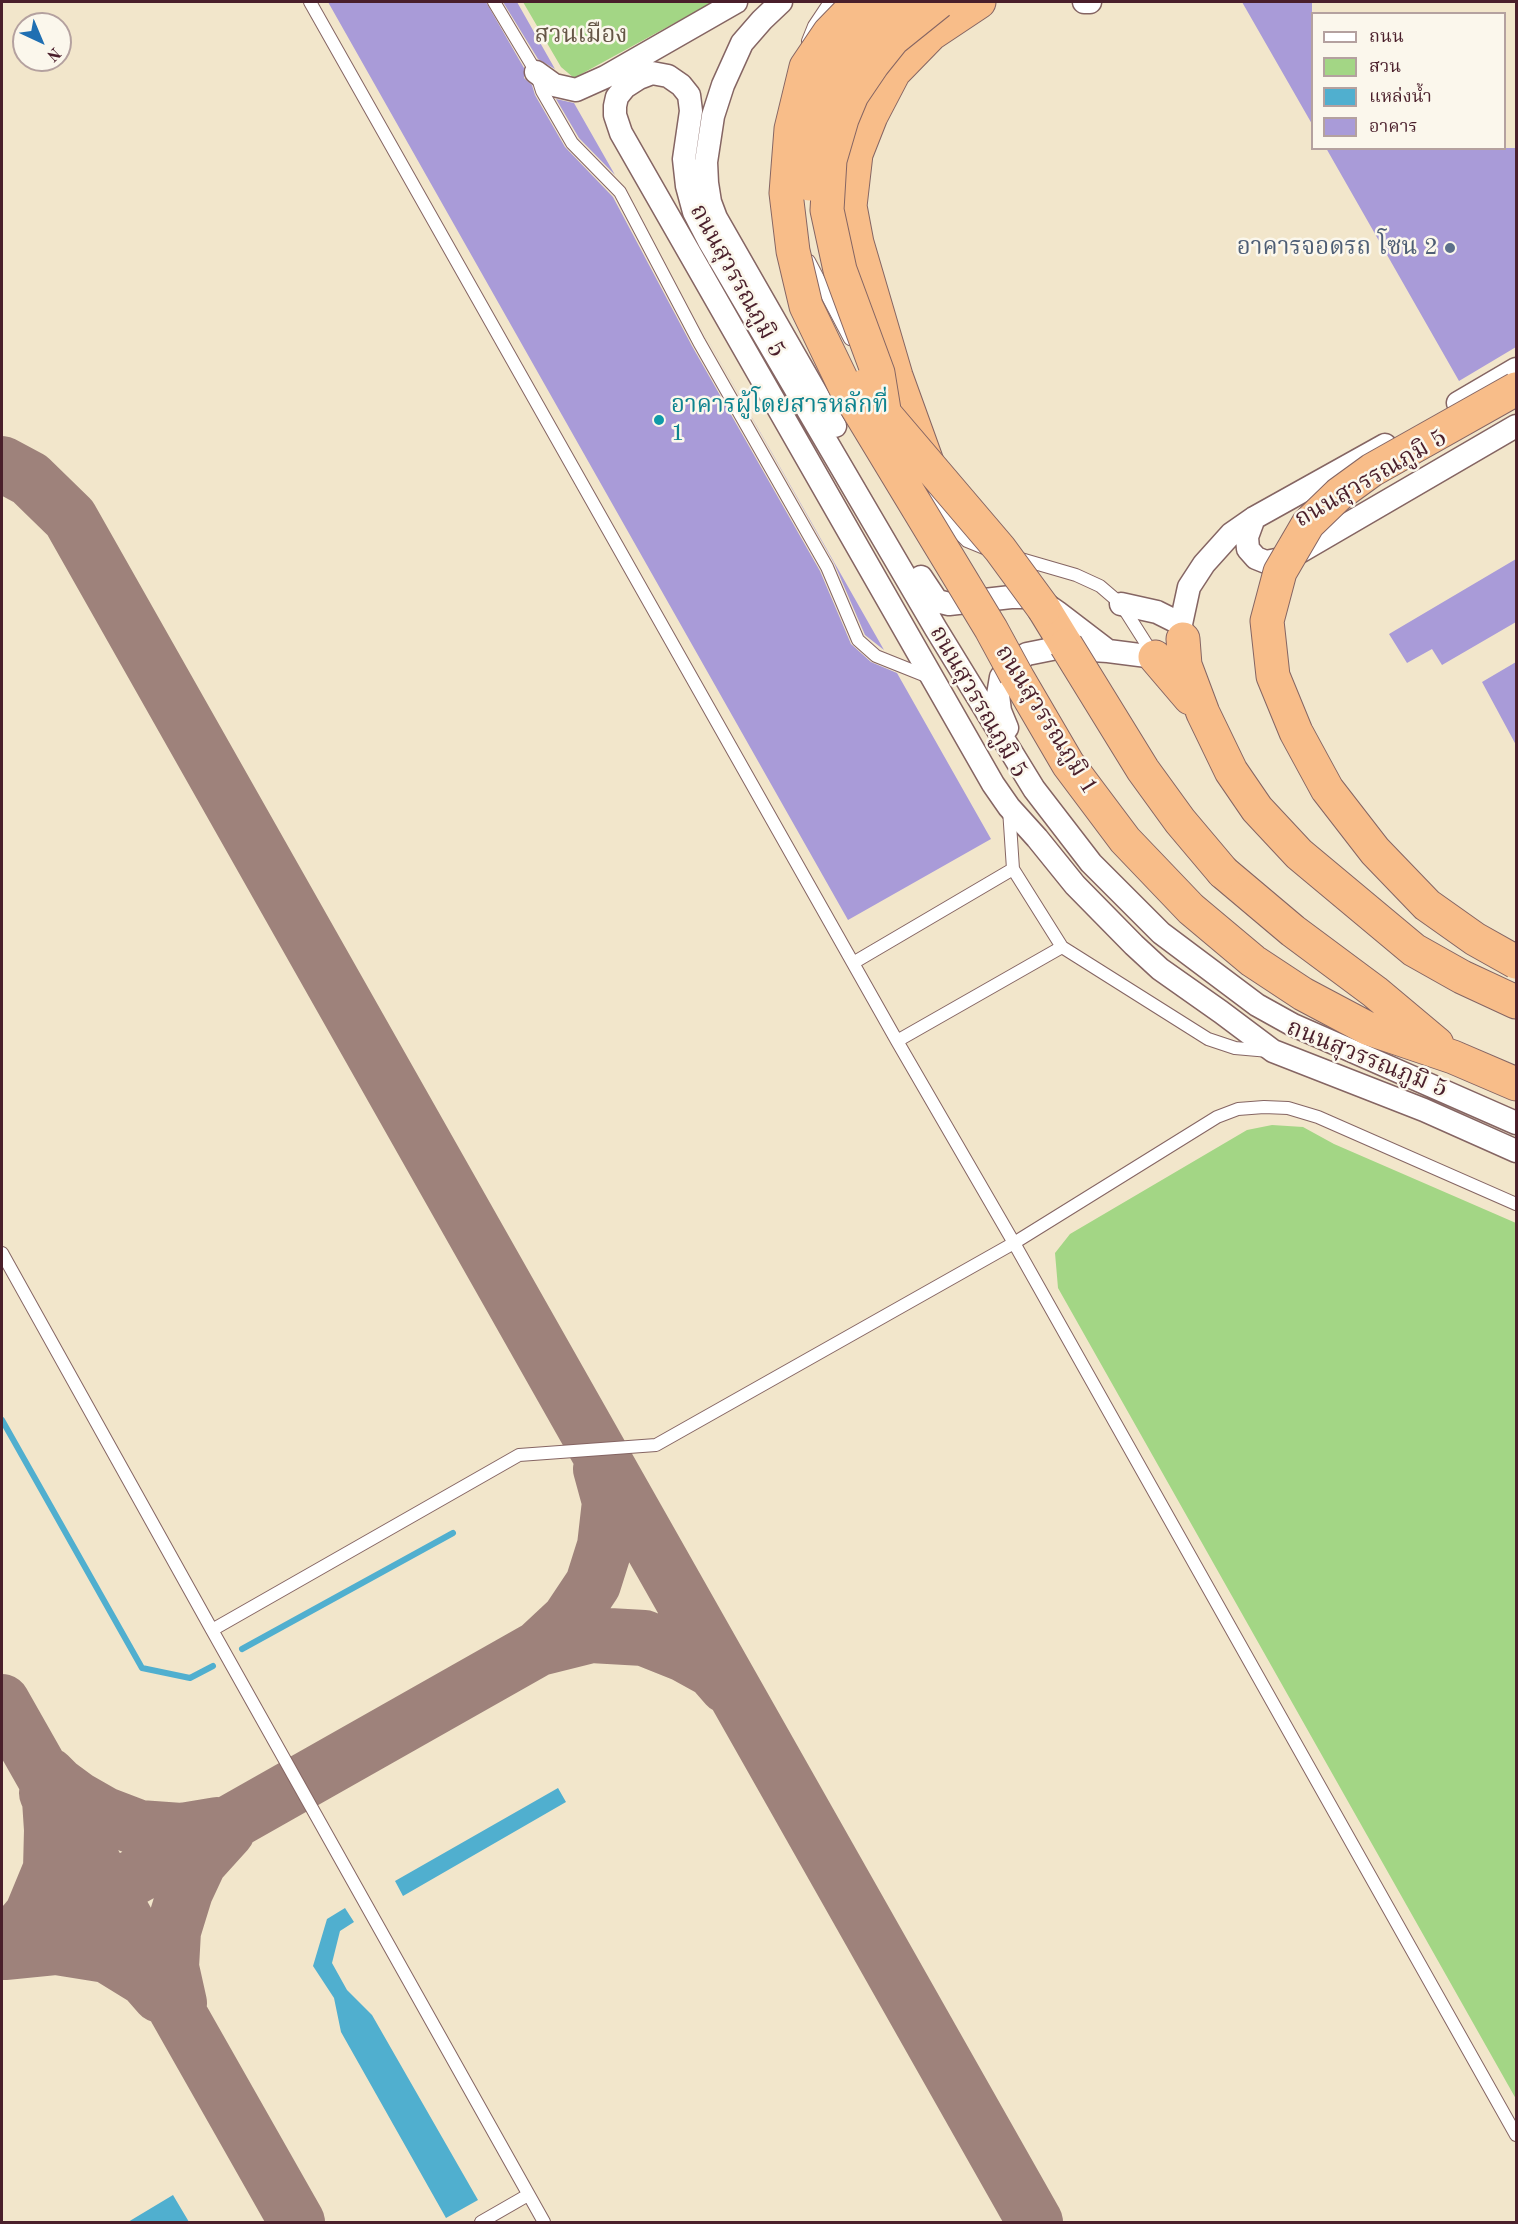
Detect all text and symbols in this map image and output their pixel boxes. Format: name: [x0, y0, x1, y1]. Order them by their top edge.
north arrow: [12, 12, 72, 72]
legend: [1311, 12, 1506, 150]
park label: สวนเมือง: [535, 22, 627, 50]
text: ถนน: [1369, 28, 1404, 46]
text: N: [43, 43, 63, 64]
text: สวน: [1369, 58, 1401, 76]
text: แหล่งน้ำ: [1369, 88, 1432, 106]
text: อาคาร: [1369, 118, 1418, 136]
street label: ถนนสุวรรณภูมิ 5: [683, 199, 791, 363]
place label: อาคารจอดรถ โซน 2: [1237, 234, 1438, 262]
marker: อาคารจอดรถ โซน 2: [1443, 241, 1457, 255]
place label: อาคารผู้โดยสารหลักที่ 1: [671, 392, 888, 448]
marker: อาคารผู้โดยสารหลักที่ 1: [652, 413, 666, 427]
street label: ถนนสุวรรณภูมิ 5: [1290, 424, 1452, 534]
street label: ถนนสุวรรณภูมิ 5: [923, 621, 1033, 783]
street label: ถนนสุวรรณภูมิ 1: [988, 640, 1104, 800]
street label: ถนนสุวรรณภูมิ 5: [1282, 1014, 1452, 1104]

